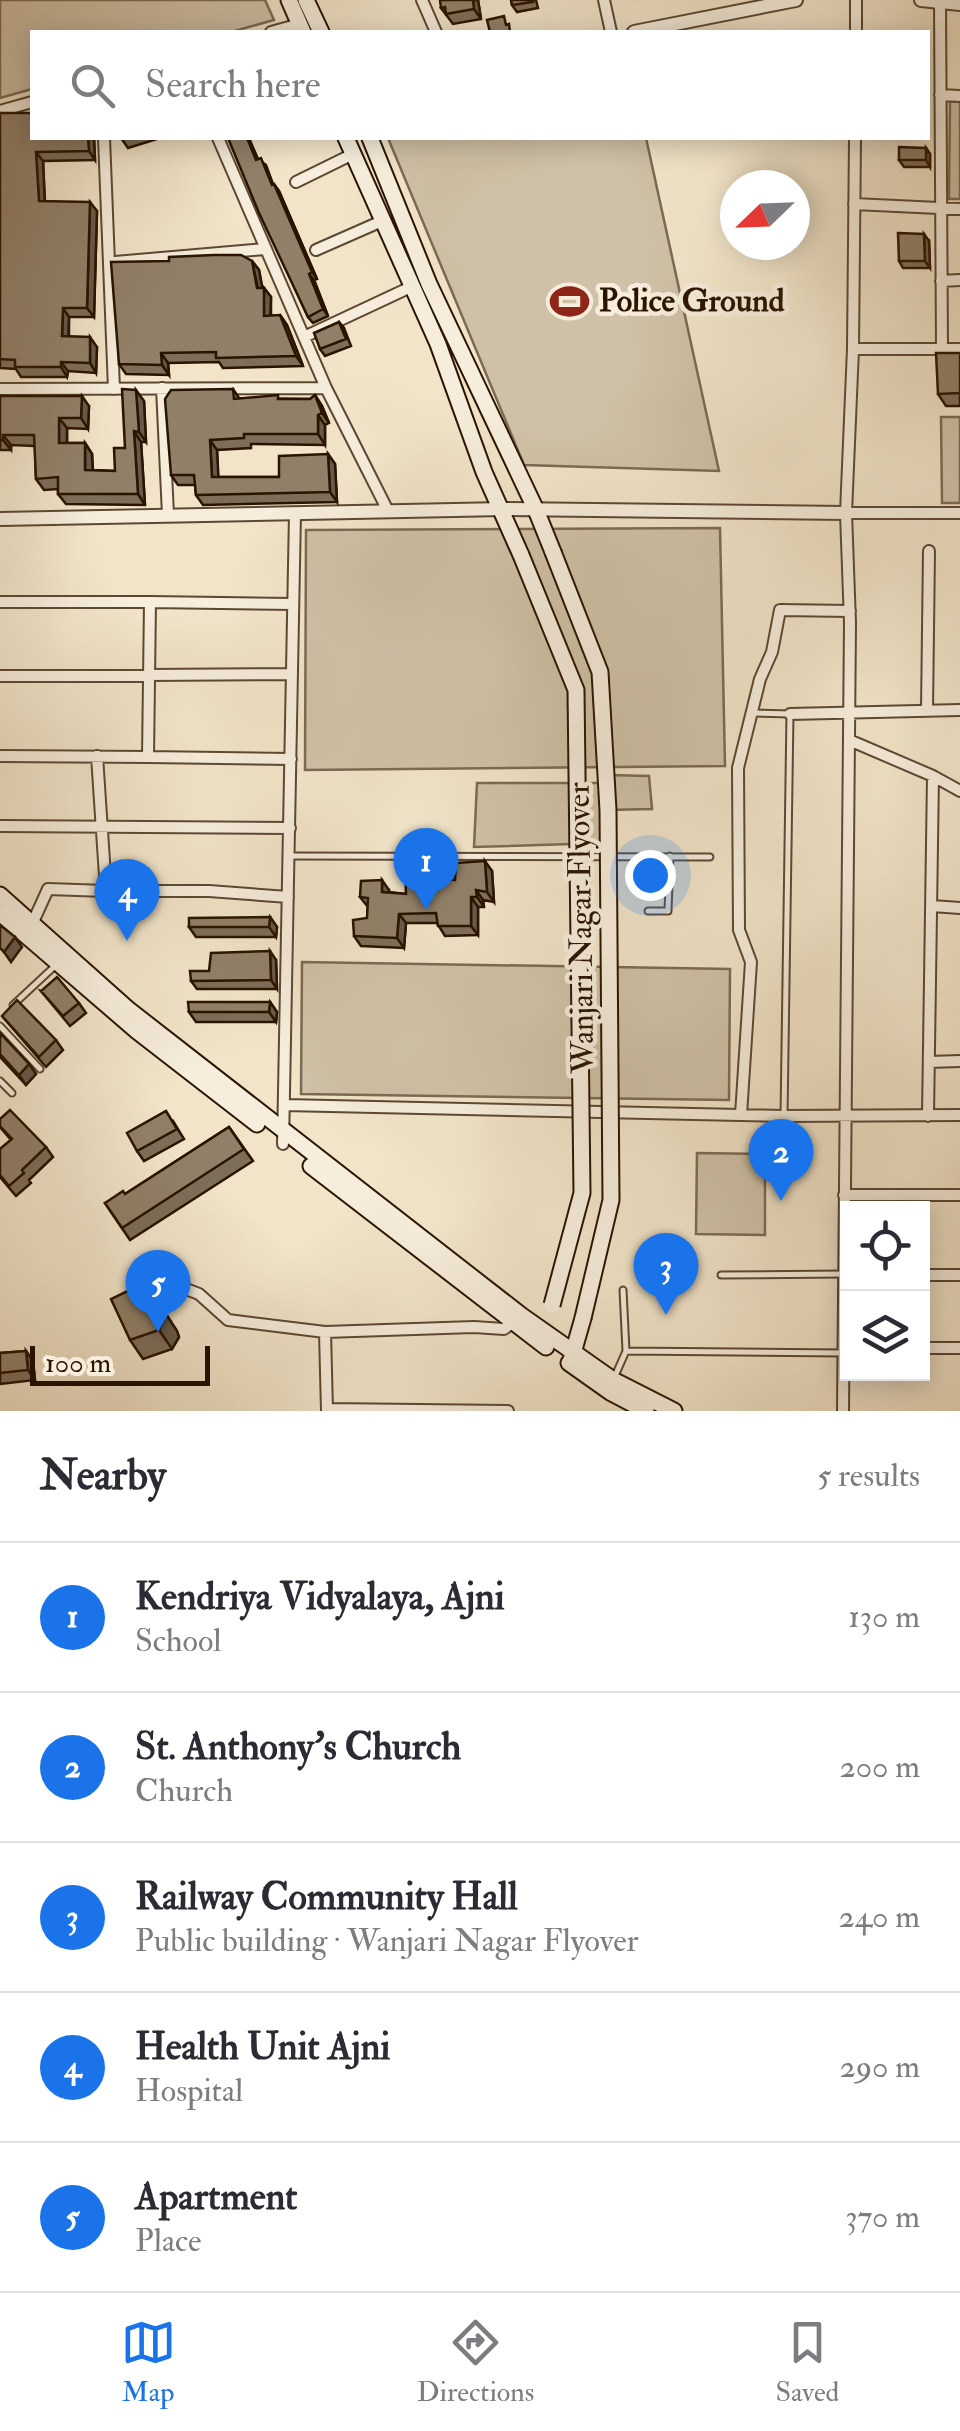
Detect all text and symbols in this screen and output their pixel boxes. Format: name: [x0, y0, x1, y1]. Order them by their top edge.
search box: [30, 30, 930, 140]
icon: search: [65, 58, 120, 113]
text: Search here: [145, 61, 321, 109]
north arrow: [720, 170, 810, 260]
sports icon: Police Ground: [548, 280, 590, 322]
place label: Police Ground: [599, 281, 785, 321]
street label: Wanjari Nagar Flyover: [558, 782, 604, 1075]
pin: 1: [394, 828, 458, 910]
your location: [625, 850, 676, 901]
pin: 4: [94, 858, 160, 941]
pin: 2: [748, 1118, 814, 1201]
map controls: [840, 1201, 930, 1381]
button: locate: [840, 1201, 930, 1291]
pin: 3: [634, 1232, 698, 1315]
pin: 5: [126, 1250, 190, 1332]
button: layers: [840, 1291, 930, 1381]
scale bar: [30, 1341, 210, 1386]
text: 100 m: [45, 1346, 111, 1381]
text: Nearby: [40, 1450, 166, 1502]
text: 5 results: [817, 1456, 920, 1496]
text: Kendriya Vidyalaya, Ajni: [135, 1573, 505, 1621]
text: 1: [67, 1597, 78, 1637]
text: 130 m: [848, 1597, 920, 1637]
text: School: [135, 1621, 221, 1661]
text: St. Anthony's Church: [135, 1723, 461, 1771]
text: 2: [64, 1747, 81, 1787]
text: 200 m: [839, 1747, 920, 1787]
text: Church: [135, 1771, 233, 1811]
text: Railway Community Hall: [135, 1873, 518, 1921]
text: 3: [66, 1897, 79, 1937]
text: 240 m: [839, 1897, 920, 1937]
text: Public building · Wanjari Nagar Flyover: [135, 1921, 639, 1961]
text: Health Unit Ajni: [135, 2023, 390, 2071]
text: 4: [64, 2047, 81, 2087]
text: 290 m: [839, 2047, 920, 2087]
text: Hospital: [135, 2071, 243, 2111]
text: Apartment: [135, 2173, 297, 2221]
text: 5: [65, 2197, 80, 2237]
text: 370 m: [845, 2197, 920, 2237]
text: Place: [135, 2221, 201, 2261]
tab: Map: [121, 2315, 176, 2410]
tab: Directions: [417, 2315, 534, 2410]
tab: Saved: [775, 2315, 839, 2410]

